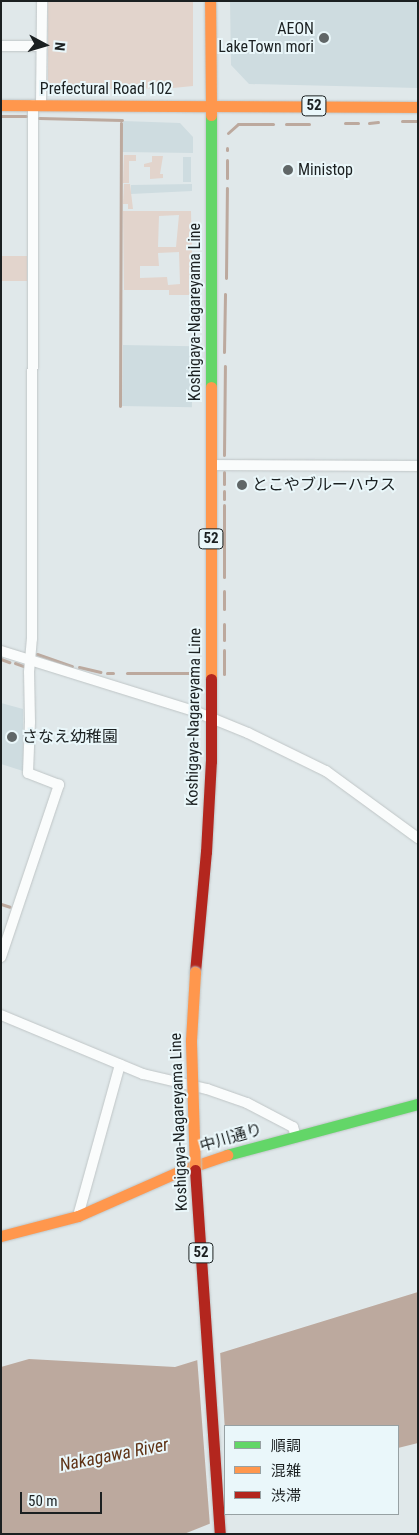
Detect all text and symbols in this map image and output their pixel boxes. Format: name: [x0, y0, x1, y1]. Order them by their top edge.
place label: AEON LakeTown mori: [218, 19, 314, 57]
north arrow: [20, 20, 70, 70]
marker: AEON LakeTown mori: [318, 32, 330, 44]
text: N: [52, 41, 68, 52]
street label: Prefectural Road 102: [40, 79, 172, 99]
road number: 52: [300, 94, 328, 118]
place label: Ministop: [298, 160, 353, 180]
marker: Ministop: [282, 164, 294, 176]
street label: Koshigaya-Nagareyama Line: [185, 223, 205, 401]
place label: とこやブルーハウス: [252, 475, 396, 495]
marker: とこやブルーハウス: [236, 479, 248, 491]
road number: 52: [197, 526, 225, 552]
street label: Koshigaya-Nagareyama Line: [183, 628, 205, 806]
place label: さなえ幼稚園: [22, 727, 118, 747]
marker: さなえ幼稚園: [6, 731, 18, 743]
street label: Koshigaya-Nagareyama Line: [166, 1033, 192, 1211]
street label: 中川通り: [198, 1120, 264, 1156]
road number: 52: [187, 1240, 215, 1266]
legend: [224, 1425, 399, 1515]
water label: Nakagawa River: [58, 1434, 170, 1476]
text: 順調: [271, 1437, 301, 1455]
text: 混雑: [271, 1462, 301, 1480]
scale bar: [22, 1482, 105, 1514]
text: 渋滞: [271, 1487, 301, 1505]
text: 50 m: [28, 1492, 58, 1510]

